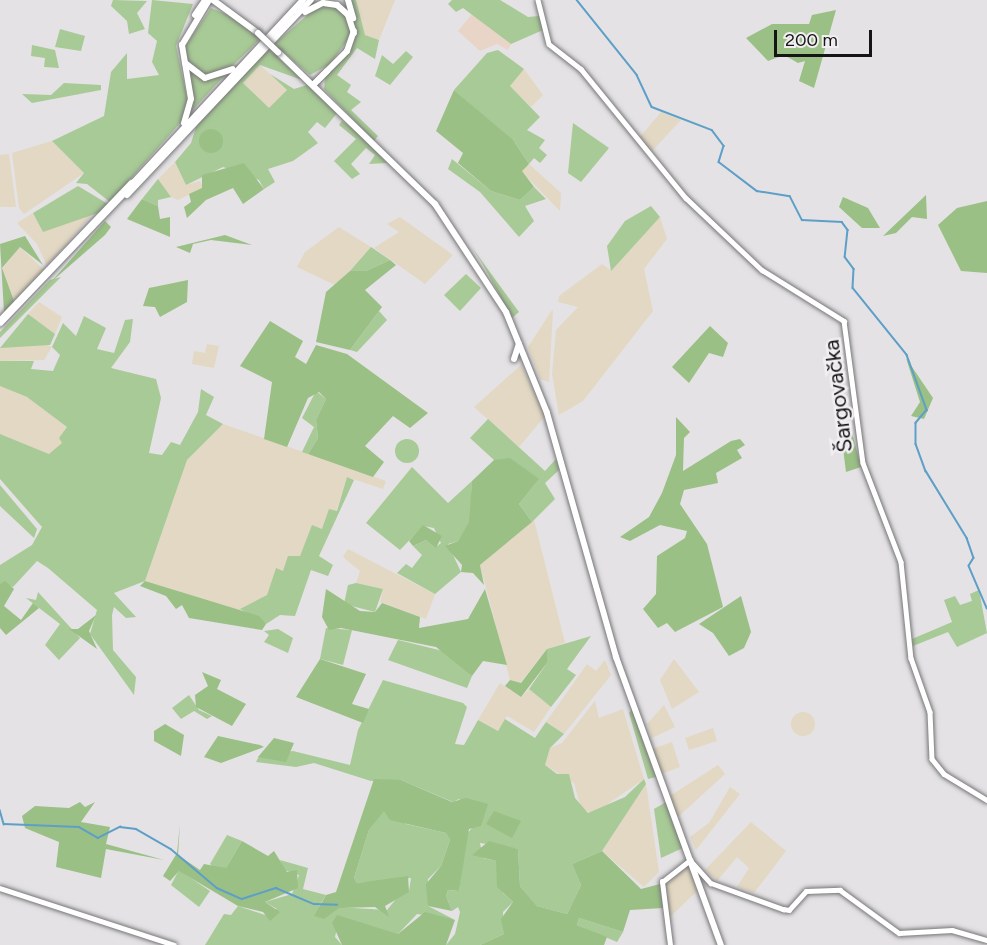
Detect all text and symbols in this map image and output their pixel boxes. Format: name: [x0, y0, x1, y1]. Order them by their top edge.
scale bar: [777, 18, 874, 56]
text: 200 m: [785, 29, 838, 51]
street label: Šargovačka: [818, 338, 858, 454]

